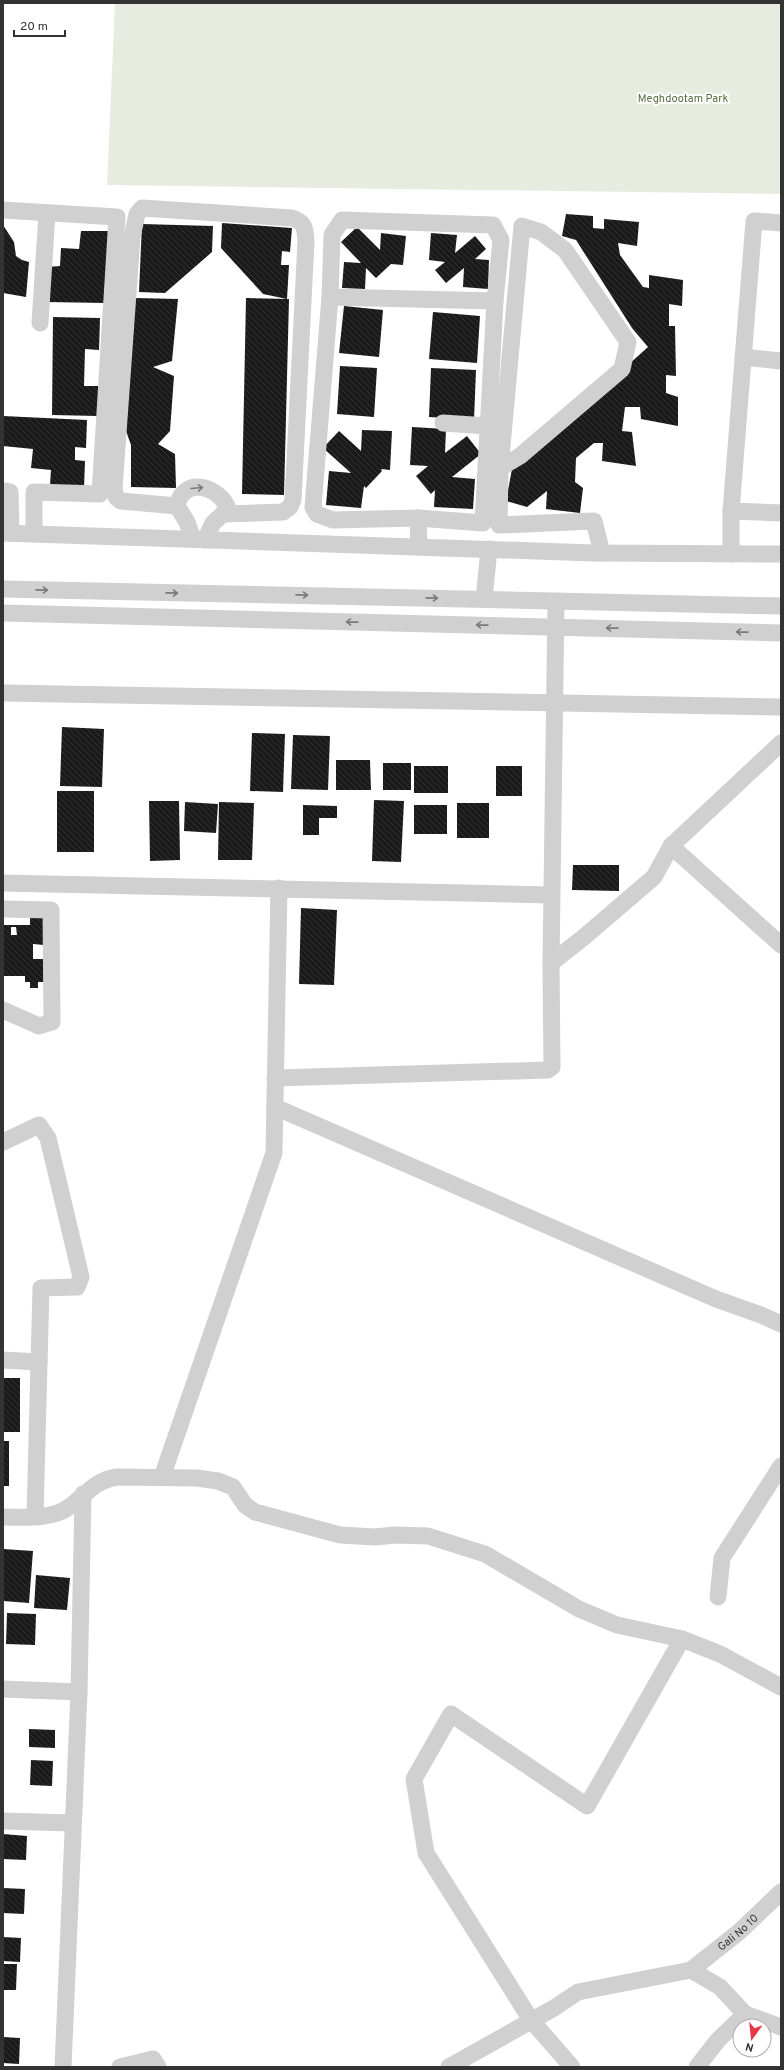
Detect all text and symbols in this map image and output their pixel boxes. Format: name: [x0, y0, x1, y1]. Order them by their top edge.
scale bar: [14, 12, 65, 38]
text: 20 m: [20, 19, 48, 35]
park label: Meghdootam Park: [638, 92, 728, 106]
one-way arrow: [190, 485, 203, 492]
one-way arrow: [35, 586, 48, 594]
one-way arrow: [165, 589, 178, 596]
one-way arrow: [295, 592, 308, 599]
one-way arrow: [425, 594, 438, 602]
one-way arrow: [346, 618, 359, 626]
one-way arrow: [476, 621, 489, 629]
one-way arrow: [606, 625, 619, 632]
one-way arrow: [736, 628, 749, 636]
street label: Gali No 10: [715, 1911, 762, 1954]
north arrow: [732, 2018, 772, 2058]
text: N: [744, 2039, 755, 2054]

